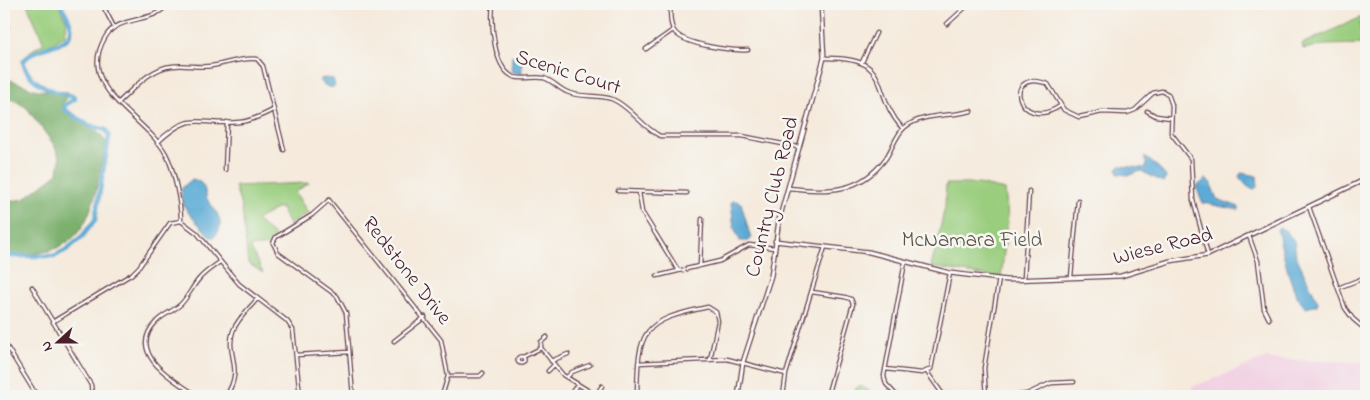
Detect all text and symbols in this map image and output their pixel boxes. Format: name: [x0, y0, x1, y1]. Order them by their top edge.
street label: Scenic Court: [512, 43, 624, 103]
street label: Country Club Road: [739, 113, 809, 281]
street label: Redstone Drive: [354, 210, 458, 332]
street label: Wiese Road: [1110, 220, 1216, 274]
park label: McNamara Field: [902, 226, 1042, 256]
north arrow: [32, 318, 82, 368]
text: N: [36, 338, 59, 354]

